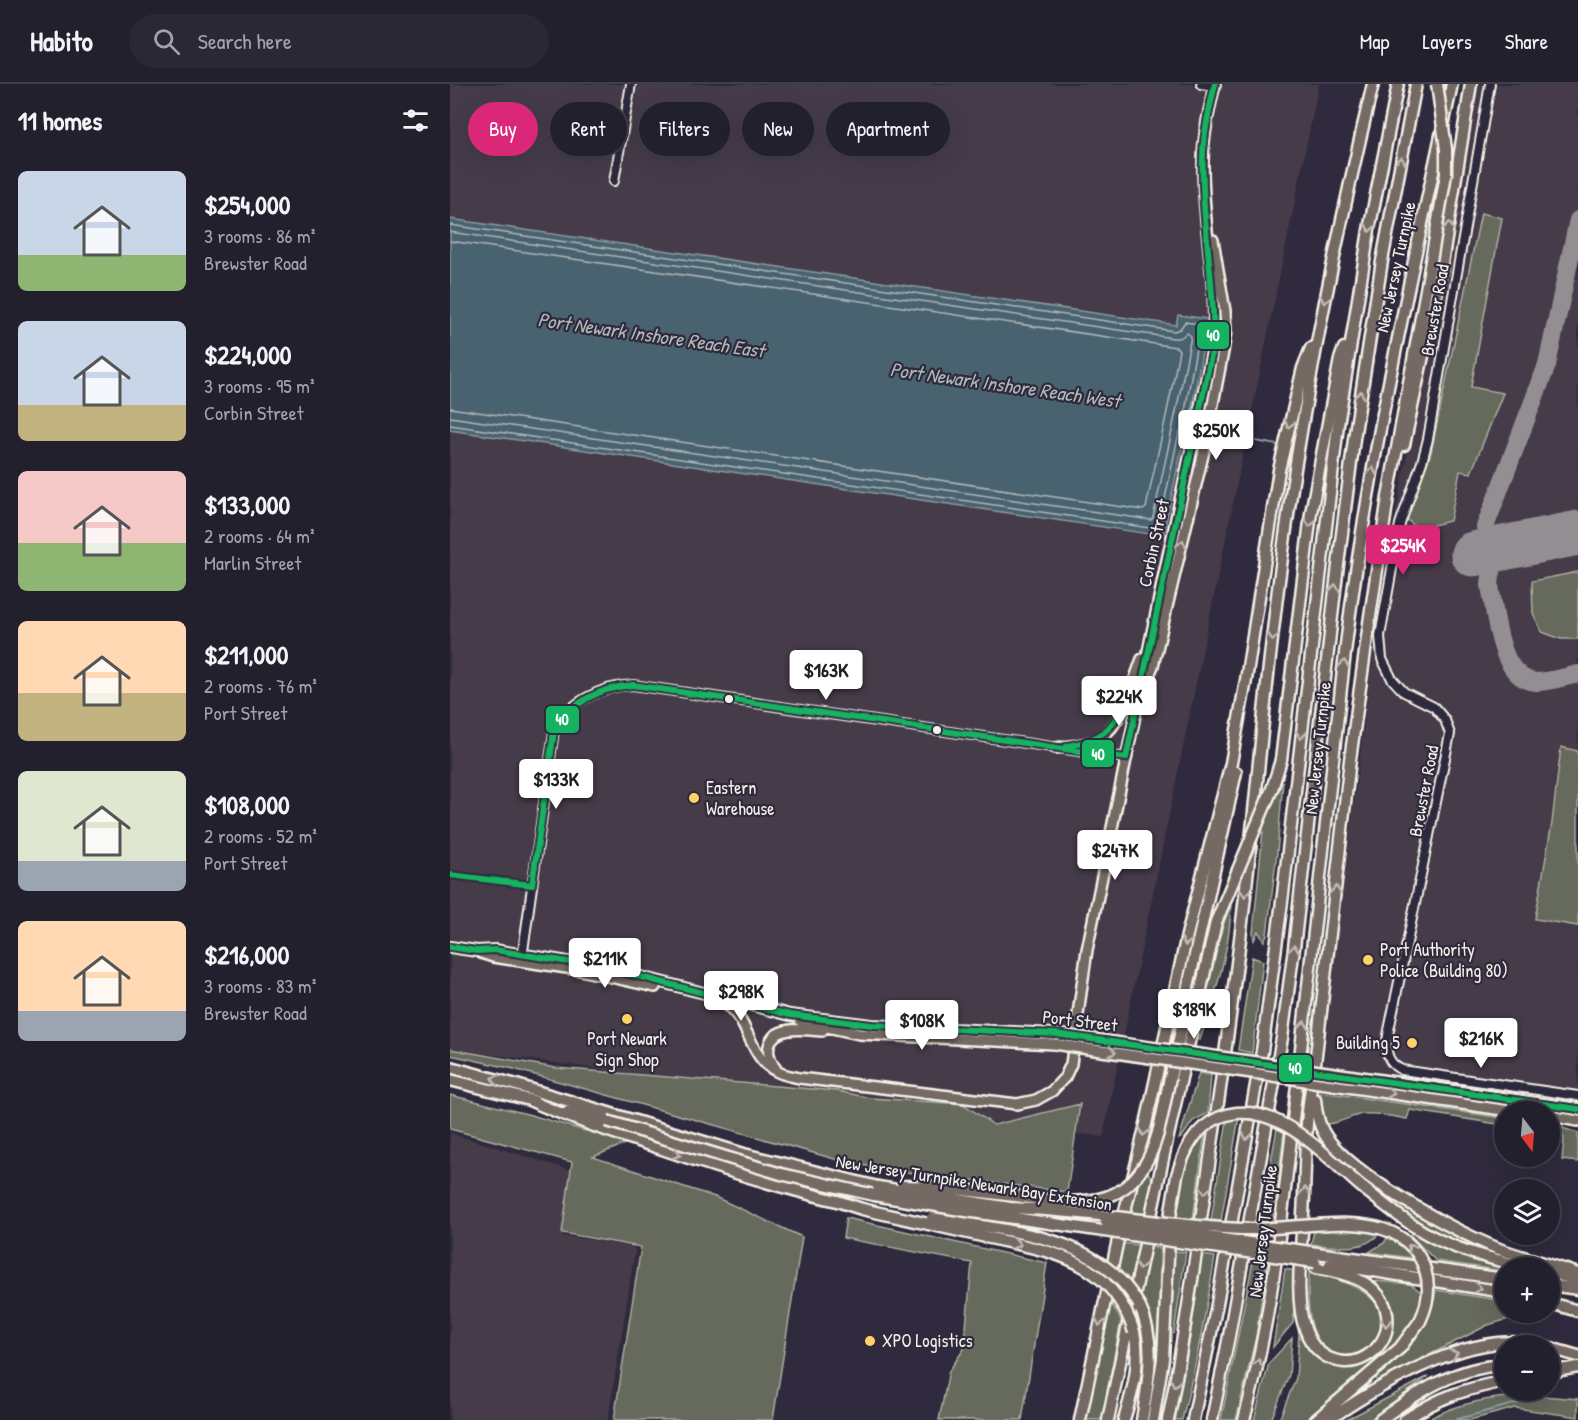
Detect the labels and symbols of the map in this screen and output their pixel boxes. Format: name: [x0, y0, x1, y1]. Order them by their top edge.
one-way arrow: [1394, 157, 1407, 167]
street label: New Jersey Turnpike: [1369, 199, 1422, 334]
one-way arrow: [1442, 221, 1454, 231]
one-way arrow: [1364, 223, 1377, 233]
street label: Brewster Road: [1414, 262, 1455, 358]
one-way arrow: [1319, 295, 1332, 305]
water label: Port Newark Inshore Reach East: [536, 305, 769, 364]
line badge: 40: [1196, 321, 1230, 350]
text: 40: [1206, 324, 1220, 346]
water label: Port Newark Inshore Reach West: [888, 355, 1125, 414]
one-way arrow: [1354, 390, 1366, 399]
pin: $250K: [1174, 410, 1258, 461]
one-way arrow: [1284, 419, 1297, 429]
one-way arrow: [1365, 466, 1377, 475]
street label: Corbin Street: [1132, 496, 1175, 589]
one-way arrow: [1304, 519, 1317, 528]
pin: $254K: [1361, 525, 1445, 576]
one-way arrow: [1175, 539, 1188, 549]
one-way arrow: [1328, 584, 1341, 593]
one-way arrow: [1267, 632, 1279, 641]
pin: $163K: [784, 650, 868, 701]
one-way arrow: [1337, 659, 1350, 668]
pin: $224K: [1077, 676, 1161, 727]
street label: New Jersey Turnpike: [1298, 681, 1337, 815]
unlabelled marker: [723, 693, 735, 705]
line badge: 40: [545, 705, 580, 734]
text: 40: [555, 708, 569, 730]
unlabelled marker: [931, 724, 943, 736]
one-way arrow: [1295, 730, 1308, 739]
line badge: 40: [1081, 739, 1115, 768]
text: 40: [1091, 743, 1105, 765]
street label: Brewster Road: [1402, 743, 1445, 839]
pin: $133K: [514, 759, 598, 810]
place label: Eastern Warehouse: [706, 775, 774, 821]
marker: Eastern Warehouse: [687, 791, 701, 805]
pin: $247K: [1073, 830, 1157, 881]
one-way arrow: [1329, 885, 1341, 894]
one-way arrow: [1240, 889, 1252, 898]
one-way arrow: [1180, 936, 1193, 946]
place label: Port Authority Police (Building 80): [1380, 937, 1508, 983]
pin: $211K: [563, 938, 647, 989]
one-way arrow: [1287, 944, 1300, 953]
marker: Port Authority Police (Building 80): [1361, 953, 1375, 967]
pin: $298K: [699, 971, 783, 1022]
pin: $189K: [1152, 989, 1236, 1040]
pin: $108K: [880, 1000, 964, 1051]
street label: Port Street: [1041, 1004, 1120, 1038]
marker: Port Newark Sign Shop: [620, 1012, 634, 1026]
pin: $216K: [1439, 1018, 1523, 1069]
one-way arrow: [1297, 1020, 1310, 1029]
place label: Port Newark Sign Shop: [587, 1026, 667, 1072]
place label: Building 5: [1336, 1030, 1400, 1055]
marker: Building 5: [1405, 1036, 1419, 1050]
one-way arrow: [1107, 1046, 1116, 1058]
line badge: 40: [1278, 1054, 1313, 1083]
text: 40: [1288, 1057, 1302, 1079]
one-way arrow: [490, 1074, 501, 1086]
one-way arrow: [1386, 1087, 1395, 1099]
north arrow: [1494, 1101, 1560, 1167]
one-way arrow: [1139, 1127, 1152, 1137]
one-way arrow: [1241, 1131, 1254, 1141]
one-way arrow: [671, 1147, 682, 1159]
street label: New Jersey Turnpike Newark Bay Extension: [834, 1148, 1114, 1217]
street label: New Jersey Turnpike: [1242, 1163, 1283, 1298]
one-way arrow: [1199, 1185, 1212, 1195]
one-way arrow: [1298, 1186, 1311, 1195]
one-way arrow: [1011, 1237, 1021, 1250]
one-way arrow: [1408, 1244, 1419, 1255]
one-way arrow: [1134, 1261, 1147, 1271]
one-way arrow: [1473, 1281, 1483, 1294]
one-way arrow: [1095, 1317, 1108, 1327]
one-way arrow: [1380, 1318, 1393, 1328]
place label: XPO Logistics: [882, 1328, 973, 1353]
marker: XPO Logistics: [863, 1334, 877, 1348]
one-way arrow: [1448, 1348, 1459, 1361]
one-way arrow: [1251, 1359, 1264, 1369]
one-way arrow: [1169, 1378, 1182, 1388]

